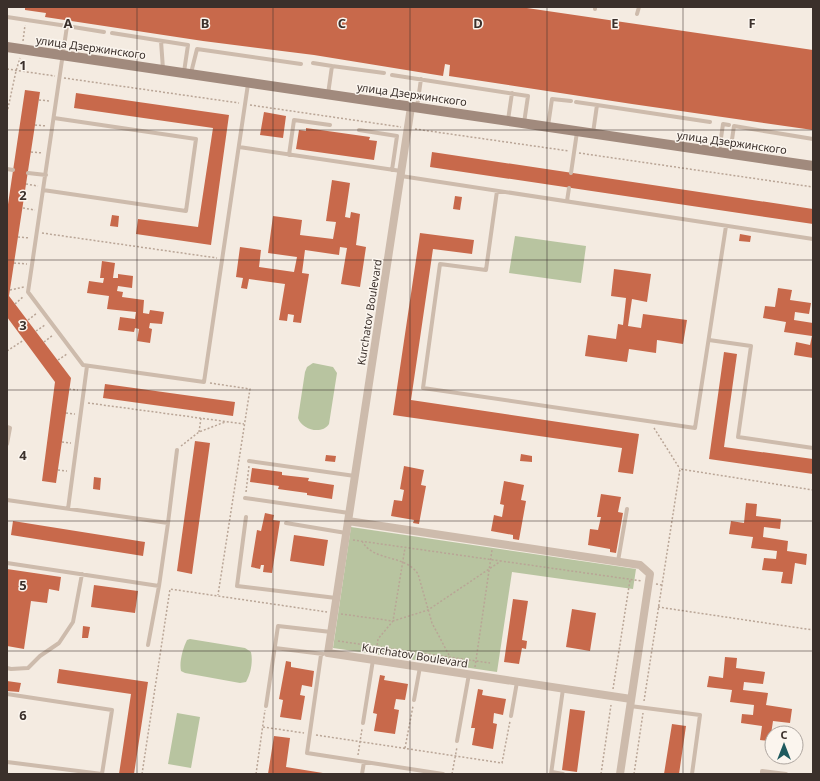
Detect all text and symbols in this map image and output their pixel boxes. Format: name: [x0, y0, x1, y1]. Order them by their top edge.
text: A: [64, 14, 73, 32]
text: B: [201, 14, 209, 32]
text: C: [338, 14, 346, 32]
text: D: [473, 14, 483, 32]
text: E: [611, 14, 619, 32]
text: F: [748, 14, 756, 32]
street label: улица Дзержинского: [35, 32, 147, 62]
text: 1: [19, 56, 27, 74]
street label: улица Дзержинского: [356, 79, 468, 109]
street label: улица Дзержинского: [676, 127, 788, 157]
text: 2: [19, 186, 27, 204]
street label: Kurchatov Boulevard: [353, 258, 385, 366]
text: 3: [19, 316, 27, 334]
text: 4: [19, 446, 27, 464]
text: 5: [19, 576, 27, 594]
street label: Kurchatov Boulevard: [361, 639, 469, 671]
text: 6: [19, 706, 27, 724]
north arrow: [764, 725, 804, 765]
text: С: [780, 727, 788, 742]

